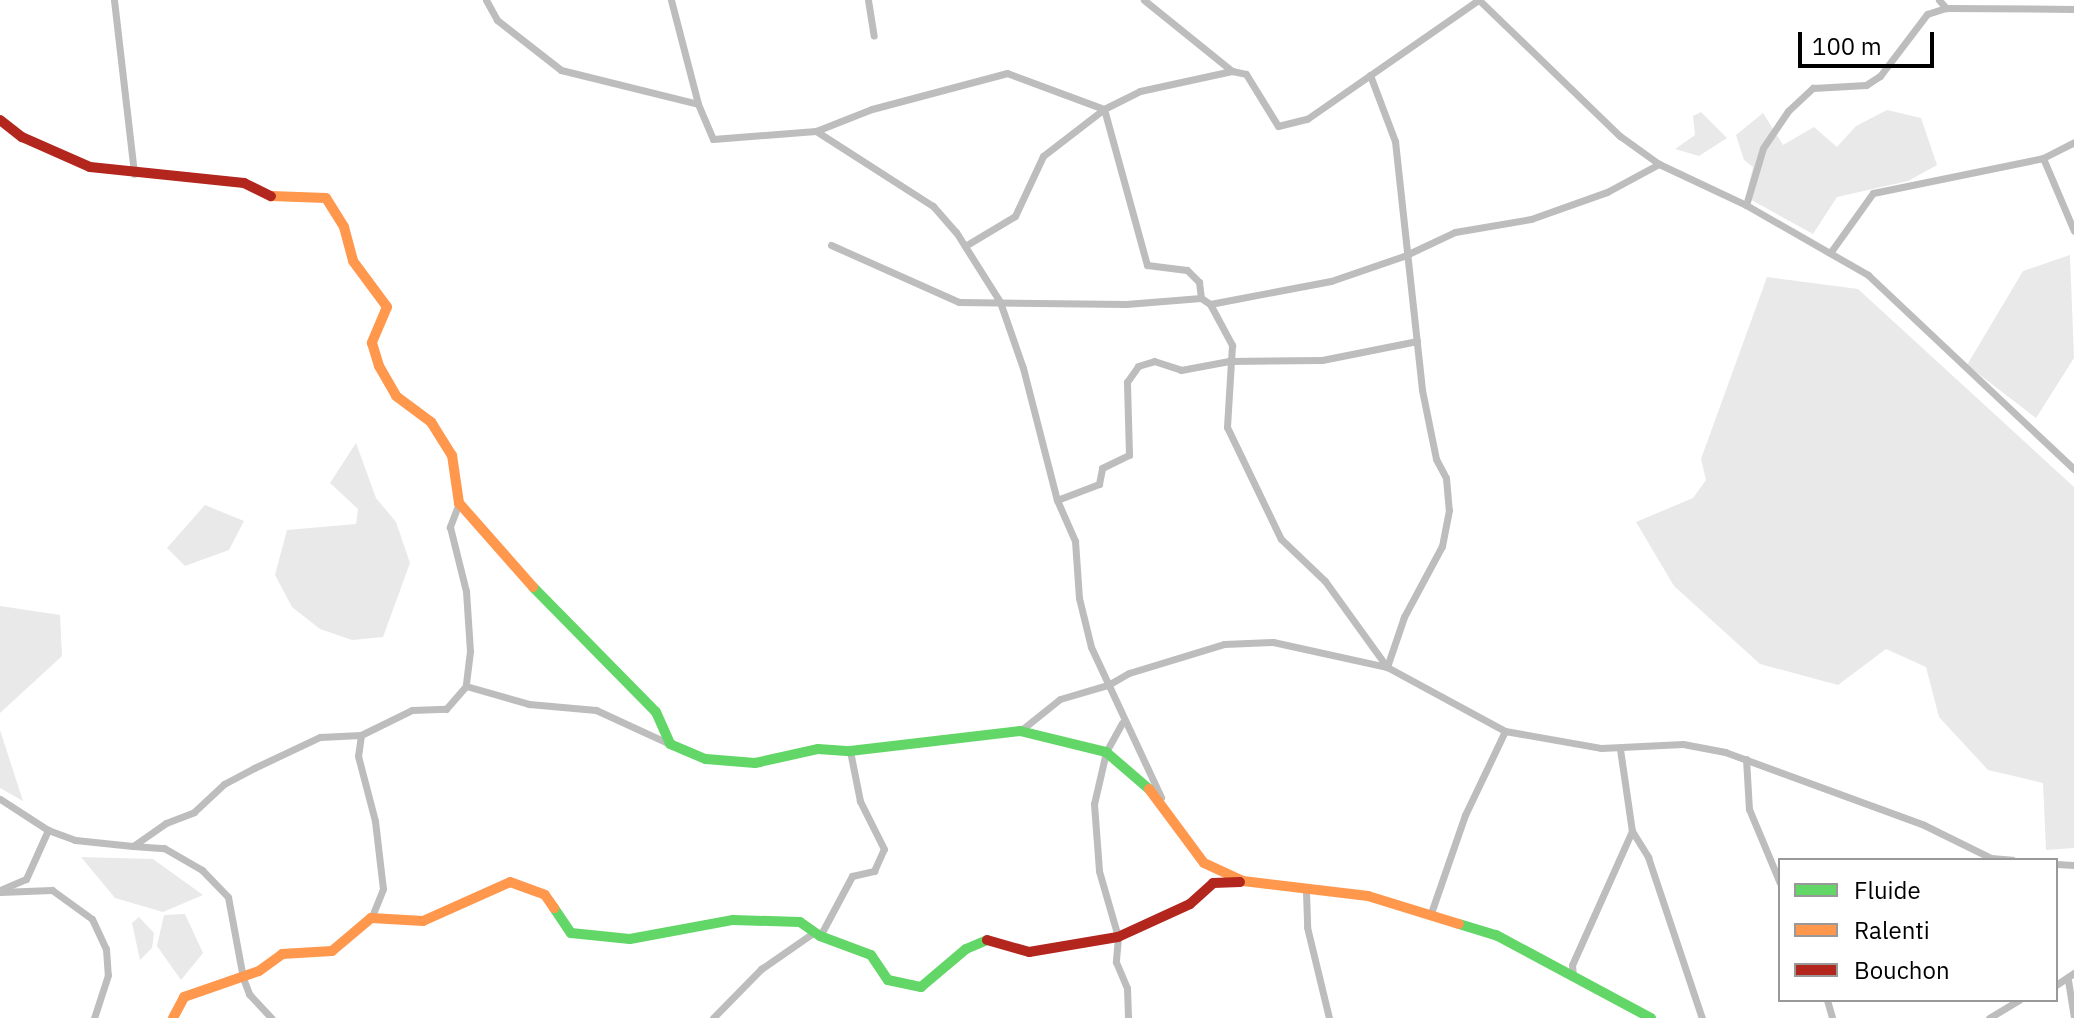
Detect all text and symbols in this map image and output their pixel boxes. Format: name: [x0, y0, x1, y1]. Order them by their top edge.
scale bar: [1802, 16, 1938, 66]
text: 100 m: [1812, 30, 1882, 62]
legend: [1778, 858, 2058, 1002]
text: Fluide: [1854, 874, 1921, 906]
text: Ralenti: [1854, 914, 1930, 946]
text: Bouchon: [1854, 954, 1950, 986]

